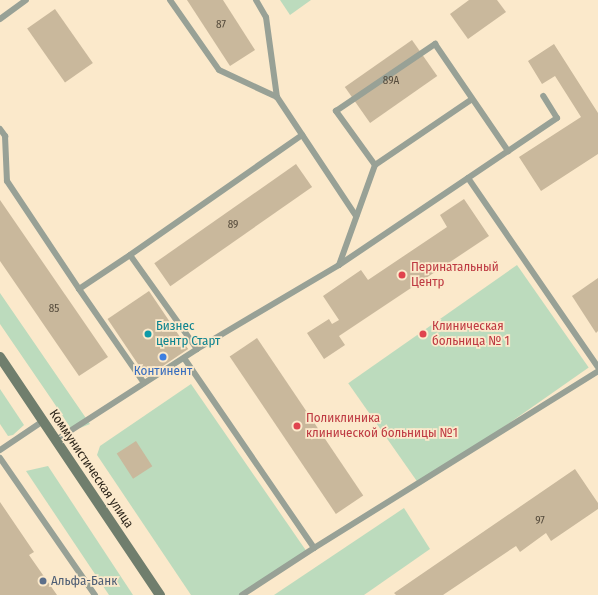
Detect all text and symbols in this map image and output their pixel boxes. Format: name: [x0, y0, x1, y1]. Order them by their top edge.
house number: 87: [216, 18, 226, 32]
house number: 89А: [383, 74, 399, 88]
house number: 89: [228, 218, 238, 232]
place label: Перинатальный Центр: [411, 260, 499, 291]
marker: Перинатальный Центр: [396, 269, 408, 281]
house number: 85: [49, 302, 59, 316]
place label: Бизнес центр Старт: [156, 319, 220, 350]
place label: Клиническая больница № 1: [432, 319, 510, 350]
marker: Клиническая больница № 1: [417, 328, 429, 340]
marker: Бизнес центр Старт: [143, 329, 153, 339]
marker: Континент: [158, 352, 168, 362]
place label: Континент: [134, 363, 192, 379]
street label: Коммунистическая улица: [45, 407, 137, 531]
place label: Поликлиника клинической больницы №1: [306, 411, 458, 442]
marker: Поликлиника клинической больницы №1: [291, 420, 303, 432]
house number: 97: [535, 514, 545, 528]
place label: Альфа-Банк: [51, 573, 117, 589]
marker: Альфа-Банк: [38, 576, 48, 586]

